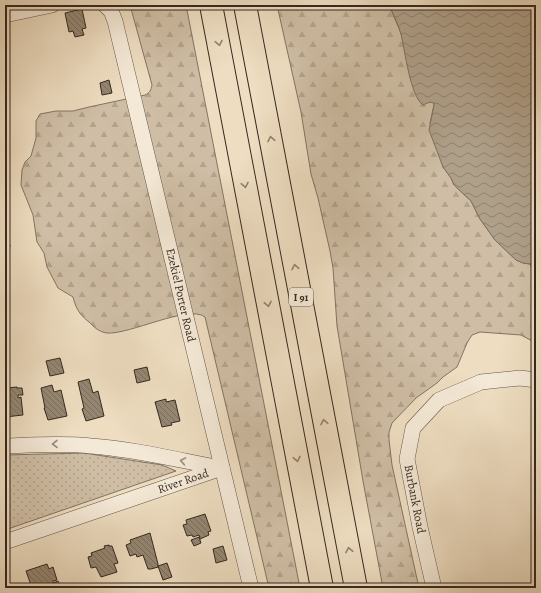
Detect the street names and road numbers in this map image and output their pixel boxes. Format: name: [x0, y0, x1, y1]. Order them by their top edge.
street label: Ezekiel Porter Road: [162, 247, 200, 344]
road number: I 91: [289, 288, 313, 306]
street label: Burbank Road: [400, 463, 430, 535]
street label: River Road: [155, 465, 211, 497]

